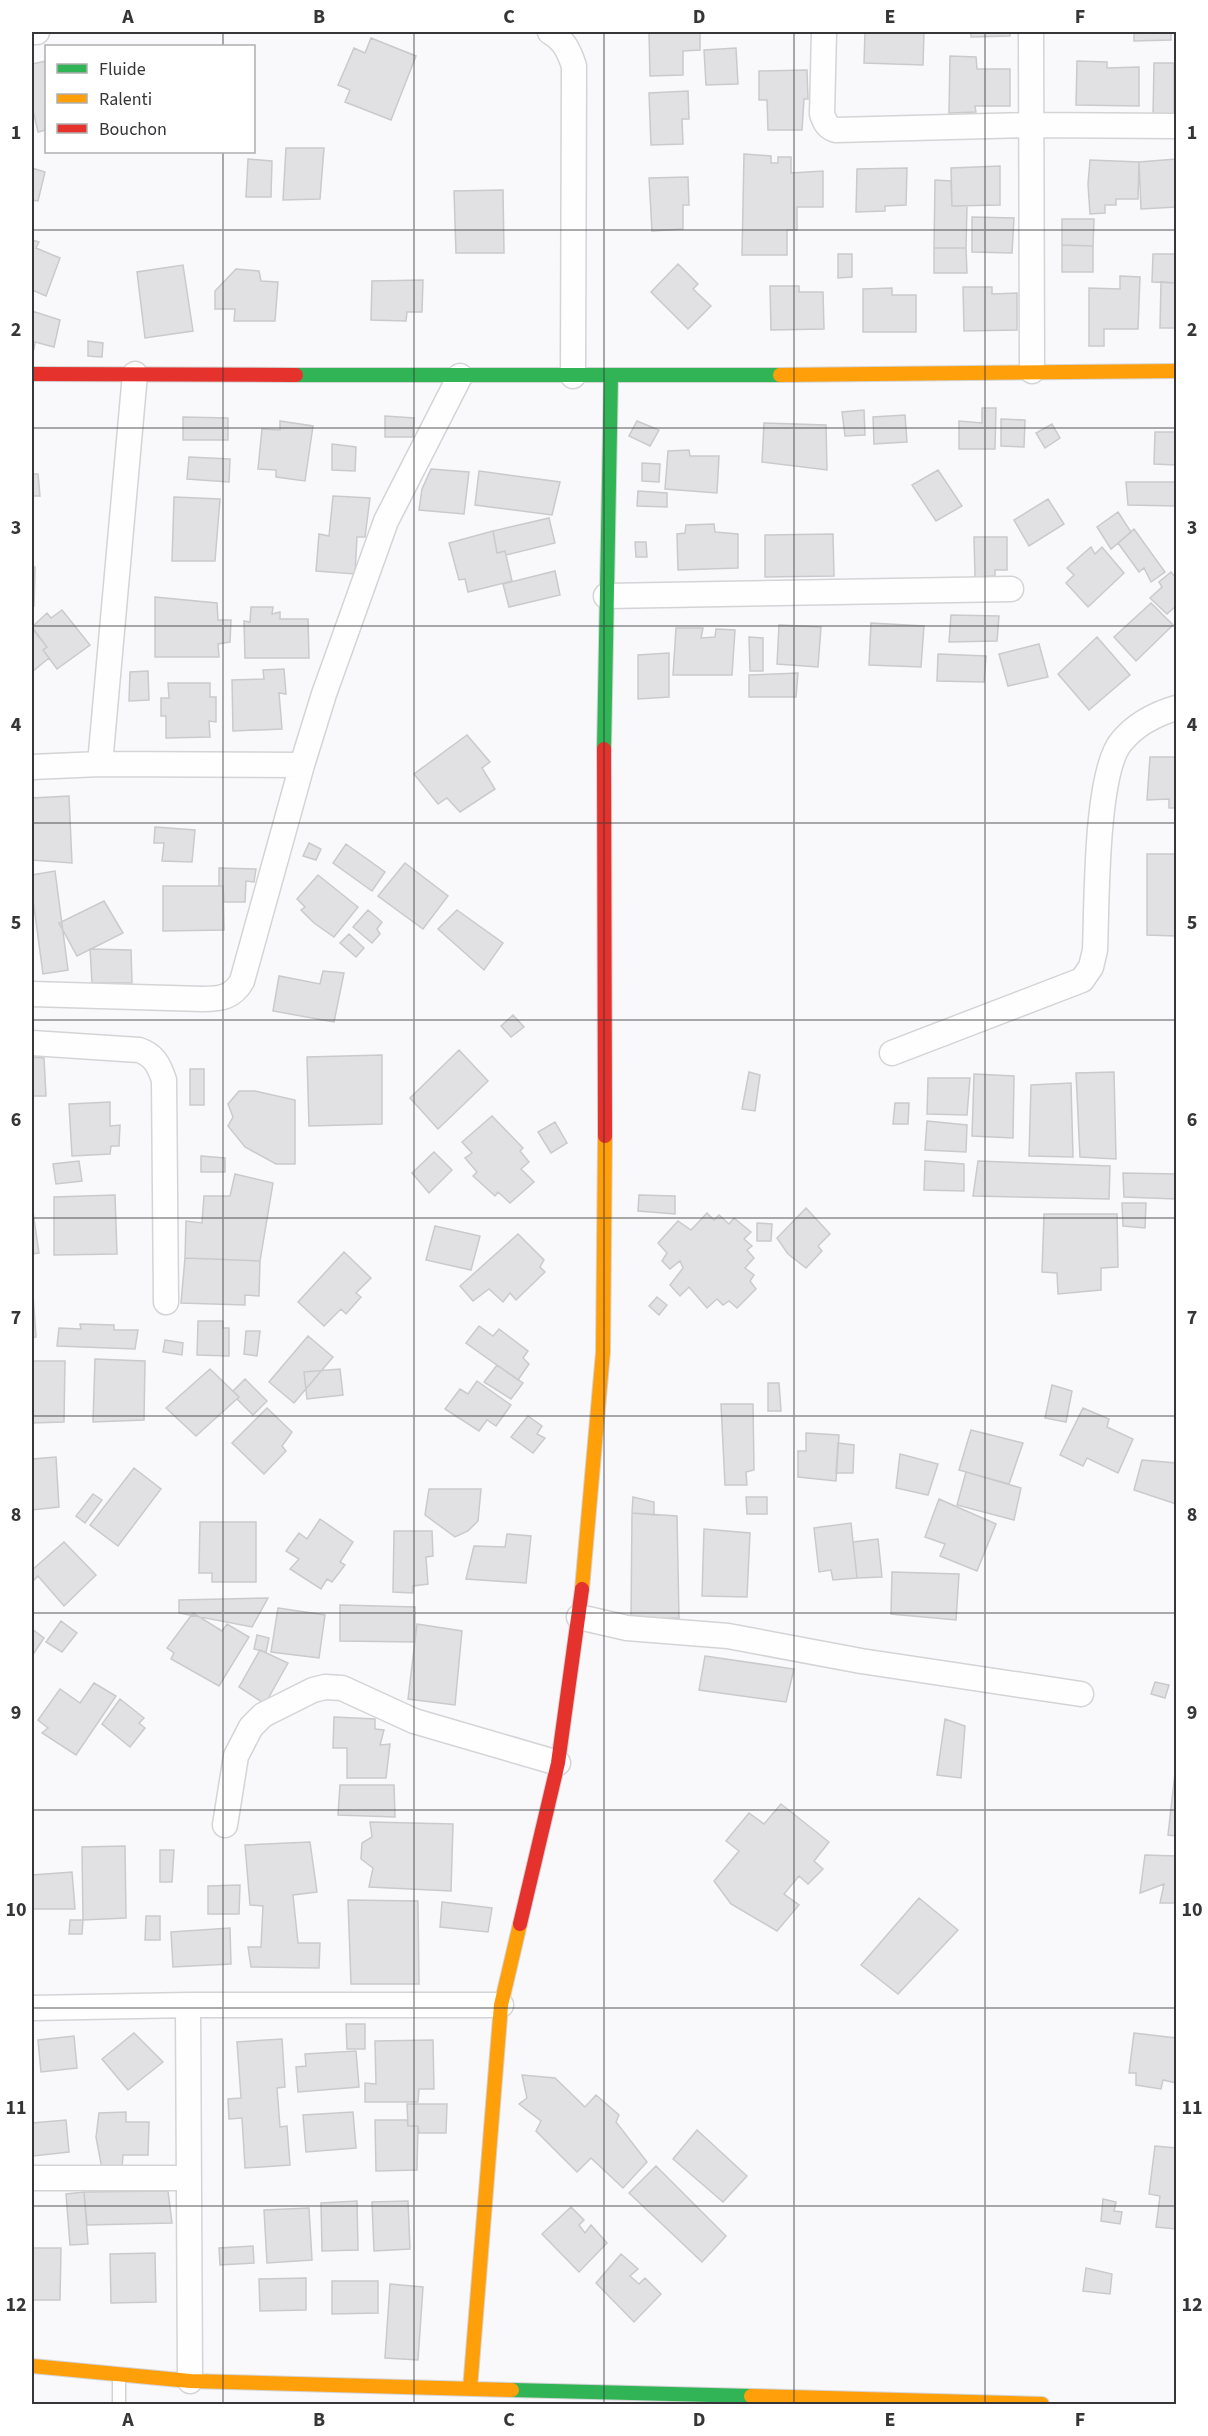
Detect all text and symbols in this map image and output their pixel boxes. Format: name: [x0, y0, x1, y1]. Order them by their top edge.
text: A: [121, 3, 134, 31]
text: B: [313, 3, 325, 31]
text: C: [503, 3, 515, 31]
text: D: [693, 3, 705, 31]
text: E: [885, 3, 895, 31]
text: F: [1075, 3, 1085, 31]
legend: [45, 45, 255, 153]
text: Fluide: [99, 57, 146, 82]
text: Ralenti: [99, 87, 152, 112]
text: Bouchon: [99, 117, 167, 142]
text: 1: [11, 119, 21, 147]
text: 1: [1187, 119, 1197, 147]
text: 2: [11, 316, 21, 344]
text: 2: [1187, 316, 1197, 344]
text: 3: [11, 514, 21, 542]
text: 3: [1187, 514, 1197, 542]
text: 4: [11, 711, 22, 739]
text: 4: [1187, 711, 1198, 739]
text: 5: [11, 909, 21, 937]
text: 5: [1187, 909, 1197, 937]
text: 6: [11, 1106, 21, 1134]
text: 6: [1187, 1106, 1197, 1134]
text: 7: [11, 1304, 21, 1332]
text: 7: [1187, 1304, 1197, 1332]
text: 8: [11, 1501, 21, 1529]
text: 8: [1187, 1501, 1197, 1529]
text: 9: [11, 1699, 21, 1727]
text: 9: [1187, 1699, 1197, 1727]
text: 10: [5, 1896, 27, 1924]
text: 10: [1181, 1896, 1203, 1924]
text: 11: [5, 2094, 27, 2122]
text: 11: [1181, 2094, 1203, 2122]
text: 12: [5, 2291, 27, 2319]
text: 12: [1181, 2291, 1203, 2319]
text: A: [121, 2406, 134, 2434]
text: B: [313, 2406, 325, 2434]
text: C: [503, 2406, 515, 2434]
text: D: [693, 2406, 705, 2434]
text: E: [885, 2406, 895, 2434]
text: F: [1075, 2406, 1085, 2434]

